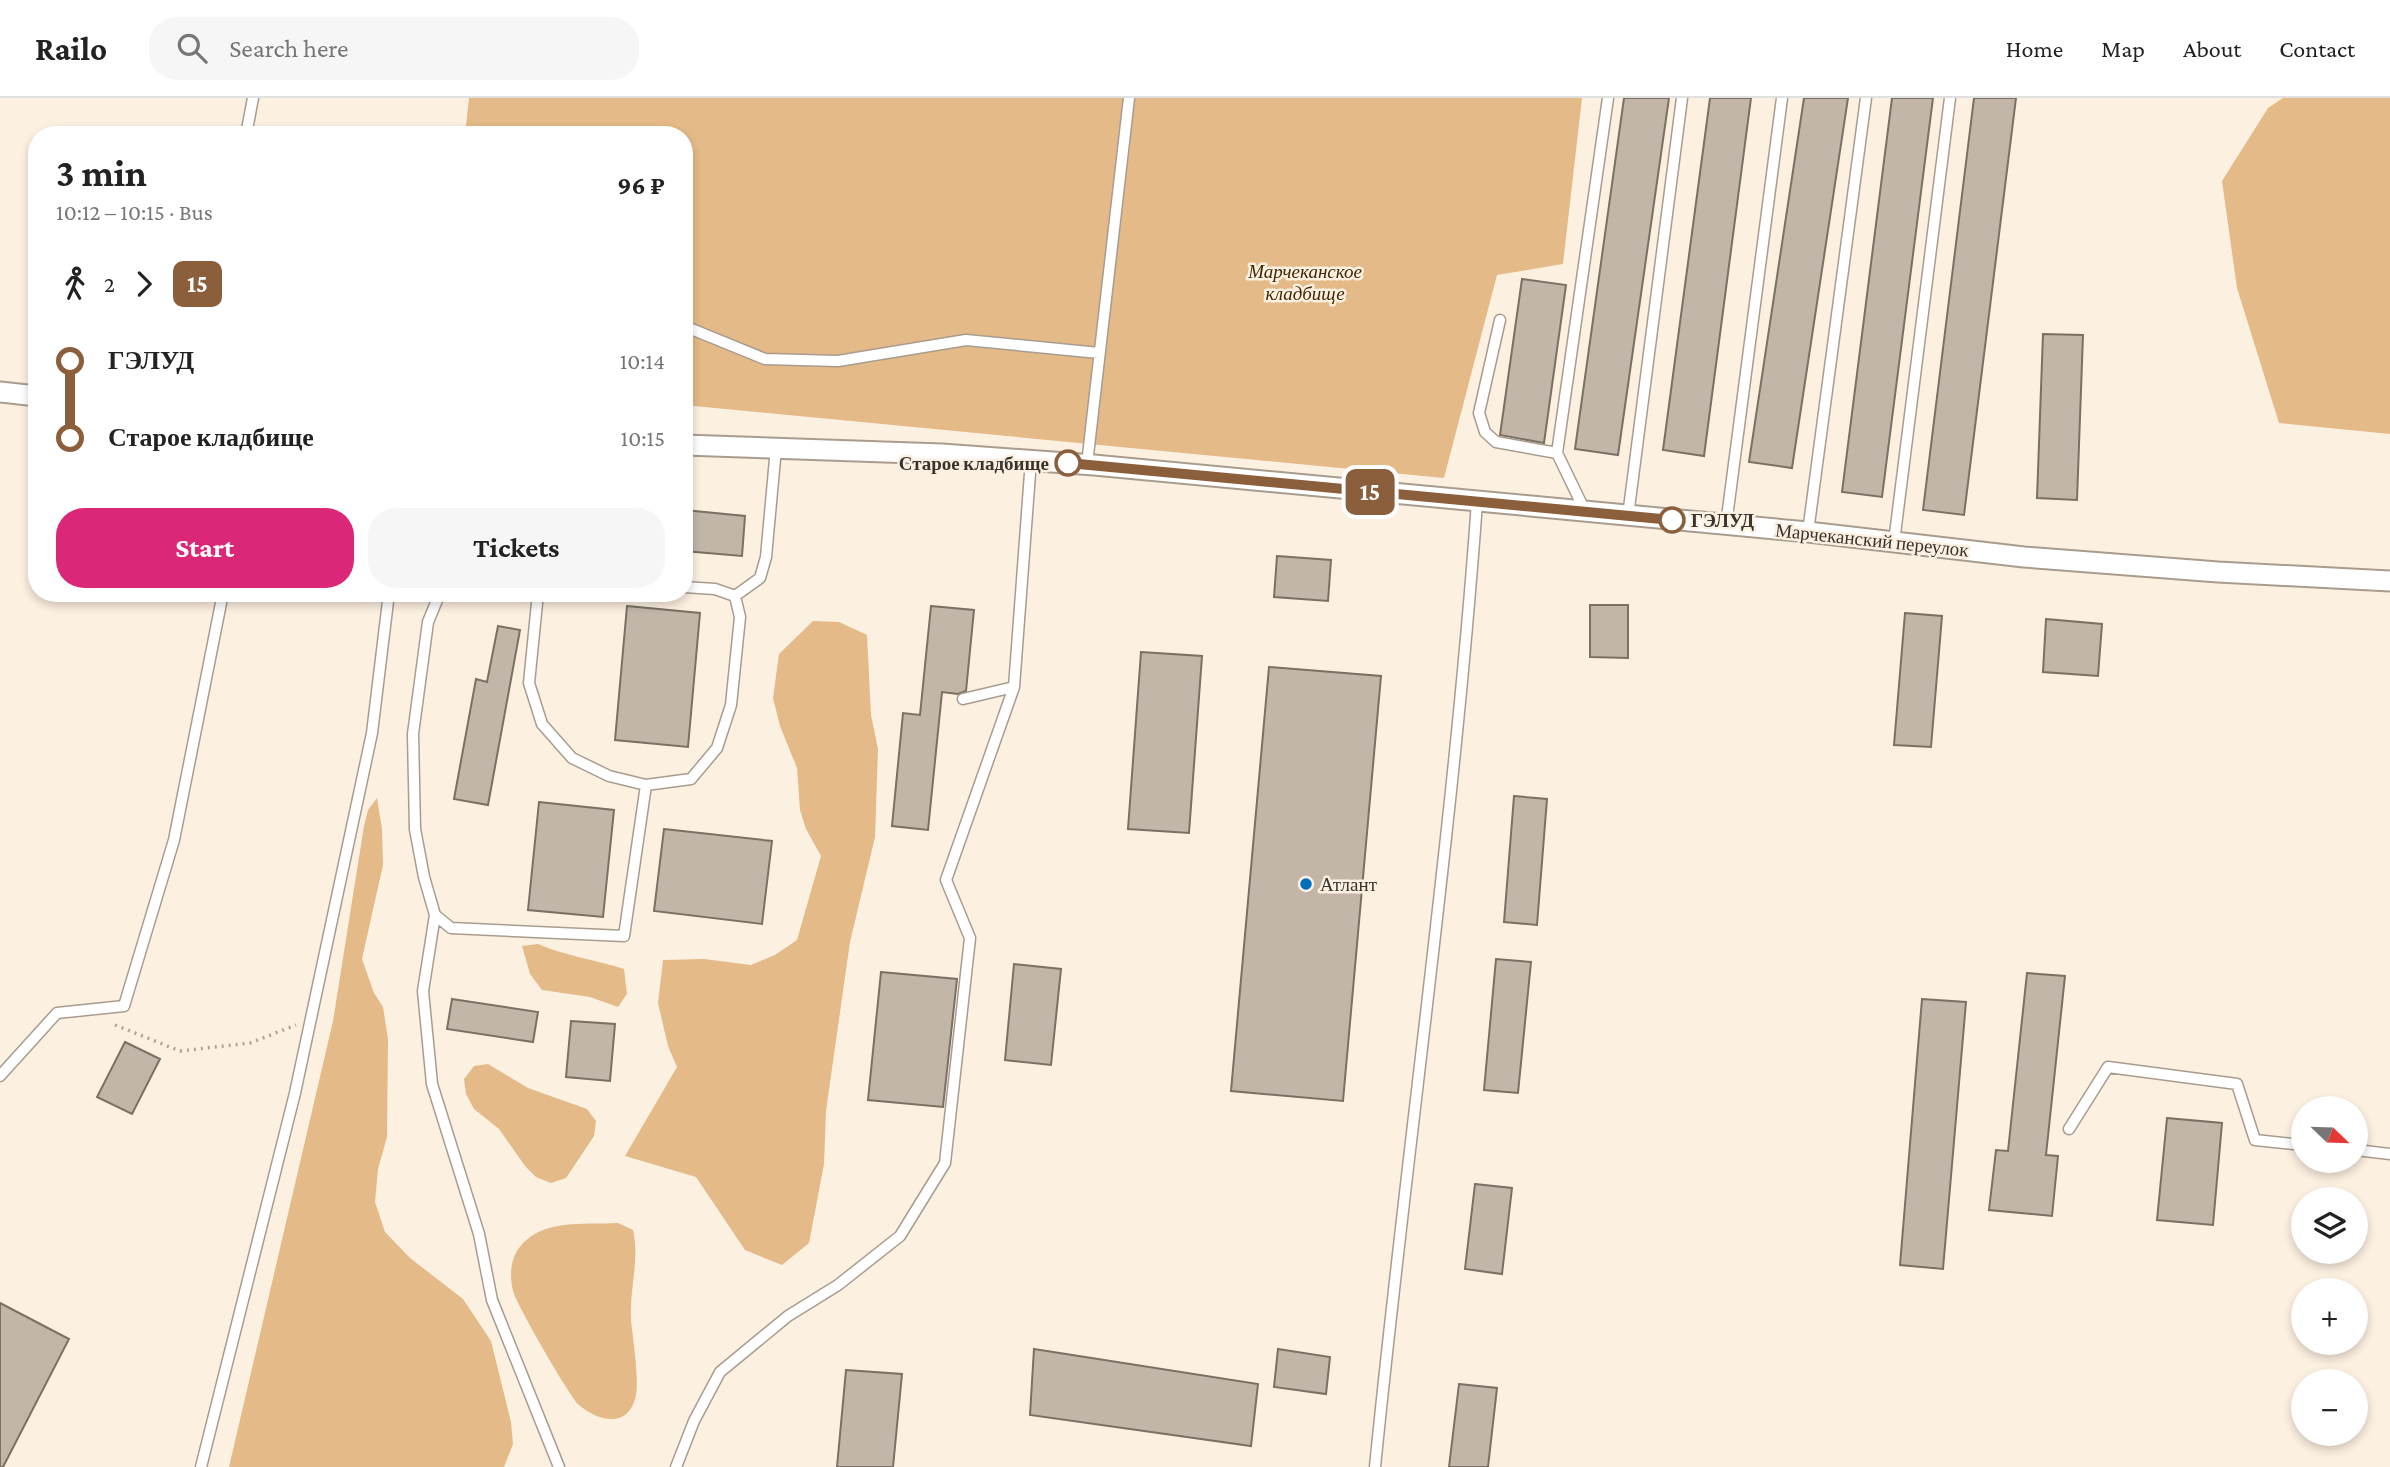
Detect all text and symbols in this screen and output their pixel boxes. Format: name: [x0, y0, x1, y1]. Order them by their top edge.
search box: [149, 17, 639, 80]
icon: search: [173, 29, 211, 67]
text: Railo: [35, 30, 107, 67]
text: Search here: [229, 34, 348, 63]
text: Home: [2006, 35, 2063, 62]
text: Map: [2101, 35, 2145, 62]
text: About: [2183, 35, 2241, 62]
text: Contact: [2279, 35, 2355, 62]
text: 3 min: [56, 152, 147, 194]
text: 96 ₽: [617, 171, 665, 200]
text: 10:12 – 10:15 · Bus: [56, 199, 213, 225]
park label: Марчеканское кладбище: [1247, 261, 1362, 304]
icon: walk: [56, 265, 94, 303]
icon: forward: [125, 265, 163, 303]
text: 15: [187, 270, 208, 297]
text: 2: [104, 271, 115, 297]
text: ГЭЛУД: [108, 346, 194, 375]
text: 10:14: [620, 348, 665, 374]
text: Старое кладбище: [108, 423, 314, 452]
text: 10:15: [621, 425, 665, 451]
marker: Старое кладбище: [1055, 450, 1081, 476]
place label: Старое кладбище: [899, 453, 1049, 474]
line badge: 15: [1338, 469, 1402, 515]
text: 15: [1360, 478, 1380, 505]
marker: ГЭЛУД: [1659, 507, 1685, 533]
button: Start: [56, 508, 354, 588]
button: Tickets: [368, 508, 665, 588]
place label: ГЭЛУД: [1691, 510, 1754, 531]
street label: Марчеканский переулок: [1774, 519, 1971, 561]
place label: Атлант: [1320, 874, 1378, 895]
marker: Атлант: [1298, 876, 1314, 892]
north arrow: [2291, 1096, 2368, 1172]
map controls: [2291, 1096, 2368, 1446]
button: layers: [2291, 1187, 2368, 1264]
button: +: [2291, 1278, 2368, 1355]
button: −: [2291, 1369, 2368, 1446]

